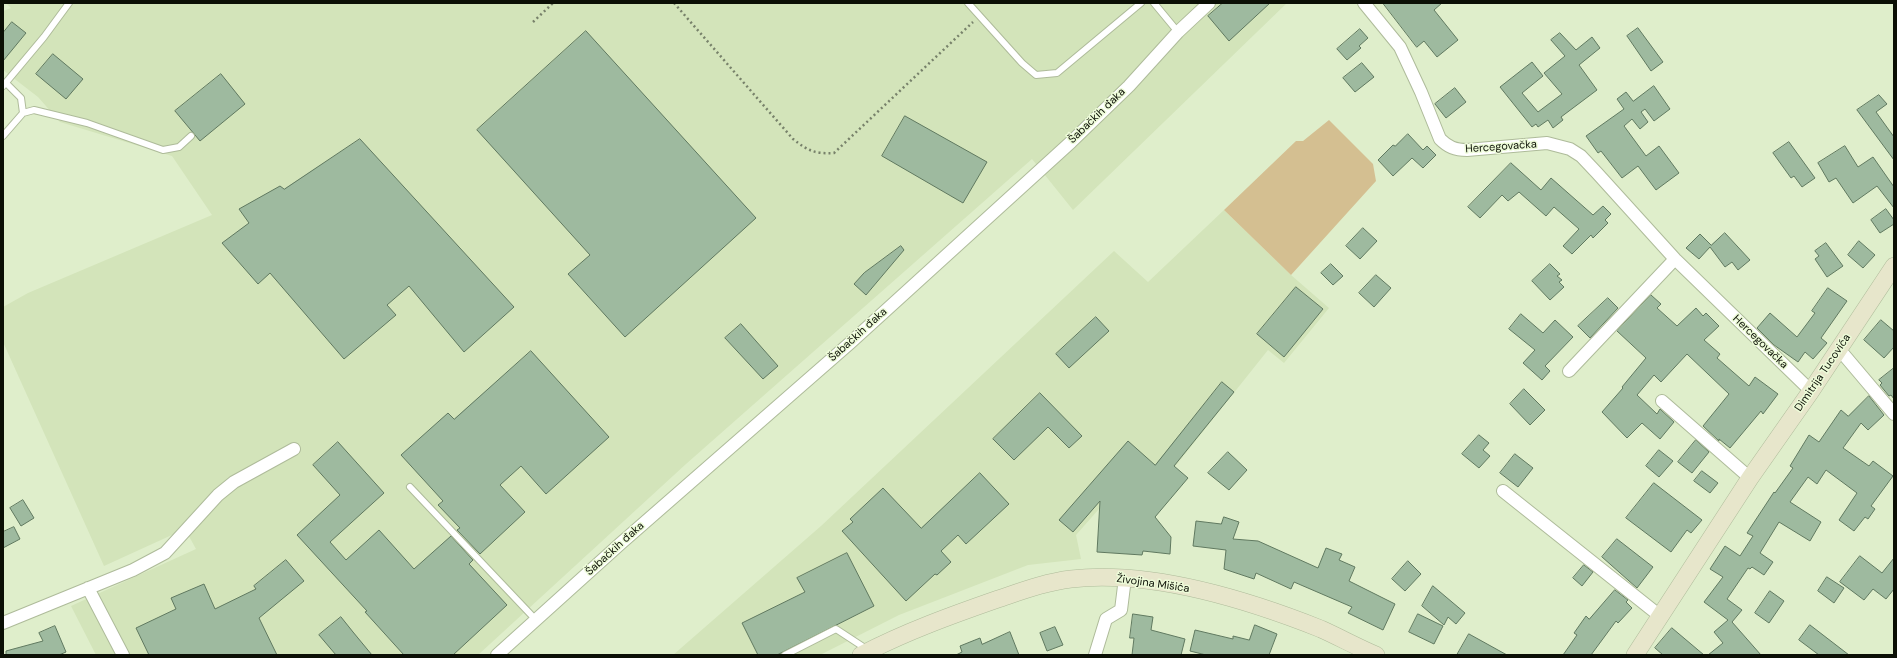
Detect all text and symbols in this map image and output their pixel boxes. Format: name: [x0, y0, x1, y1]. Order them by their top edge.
street label: Šabačkih đaka: [1066, 86, 1128, 146]
street label: Hercegovačka: [1465, 138, 1537, 156]
street label: Šabačkih đaka: [826, 305, 890, 365]
street label: Hercegovačka: [1730, 312, 1790, 372]
street label: Dimitrija Tucovića: [1792, 332, 1854, 414]
street label: Šabačkih đaka: [583, 519, 647, 579]
street label: Živojina Mišića: [1116, 572, 1190, 596]

